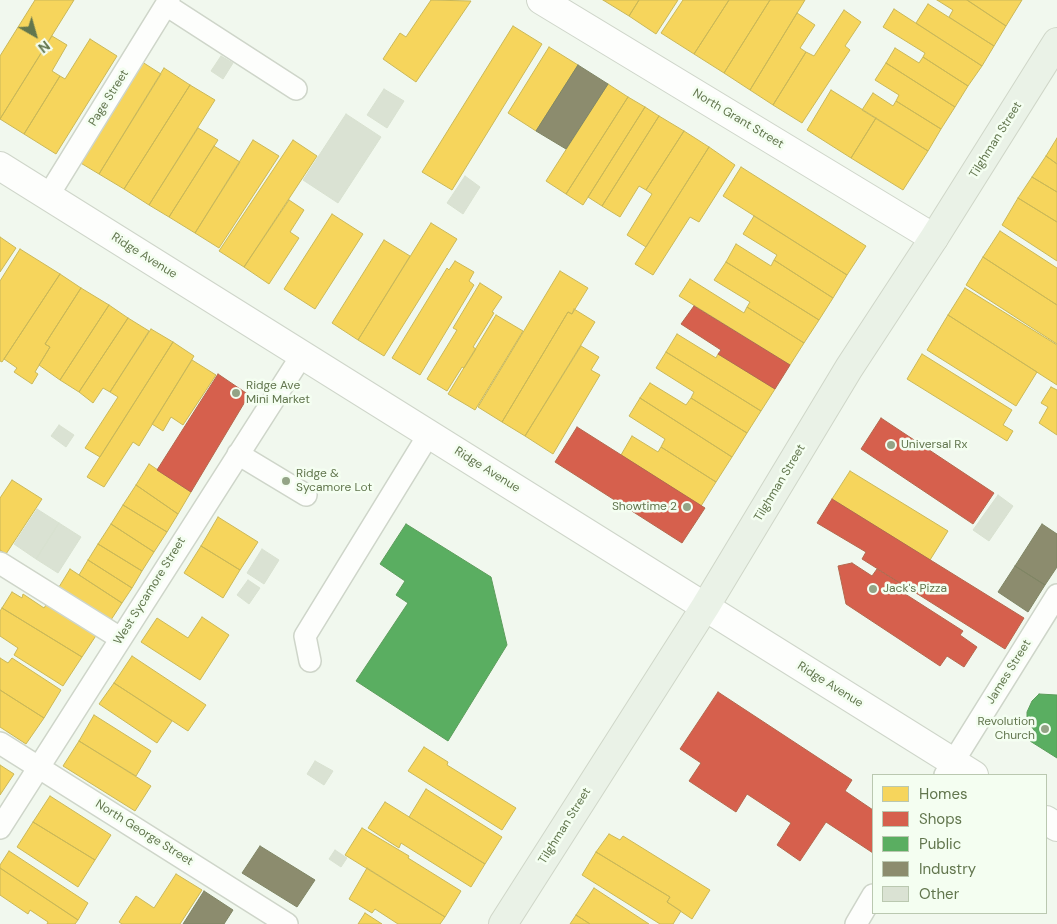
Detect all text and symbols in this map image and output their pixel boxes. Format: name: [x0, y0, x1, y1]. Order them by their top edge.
north arrow: [10, 10, 60, 60]
text: N: [35, 37, 54, 57]
street label: Page Street: [86, 67, 132, 129]
street label: North Grant Street: [690, 86, 786, 152]
street label: Tilghman Street: [967, 99, 1025, 181]
street label: Ridge Avenue: [108, 230, 180, 282]
place label: Ridge Ave Mini Market: [246, 379, 310, 407]
marker: Ridge Ave Mini Market: [230, 387, 242, 399]
place label: Universal Rx: [901, 438, 967, 452]
marker: Universal Rx: [885, 439, 897, 451]
street label: Tilghman Street: [751, 442, 809, 524]
street label: Ridge Avenue: [451, 444, 523, 496]
place label: Ridge & Sycamore Lot: [296, 467, 372, 495]
marker: Ridge & Sycamore Lot: [280, 475, 292, 487]
place label: Showtime 2: [612, 500, 677, 514]
marker: Showtime 2: [681, 501, 693, 513]
street label: West Sycamore Street: [111, 535, 189, 647]
place label: Jack's Pizza: [883, 582, 947, 596]
marker: Jack's Pizza: [867, 583, 879, 595]
street label: James Street: [983, 637, 1035, 707]
street label: Ridge Avenue: [794, 659, 866, 711]
place label: Revolution Church: [977, 715, 1035, 743]
marker: Revolution Church: [1039, 723, 1051, 735]
legend: [872, 774, 1047, 914]
text: Homes: [919, 784, 968, 804]
street label: Tilghman Street: [536, 785, 594, 867]
street label: North George Street: [93, 797, 195, 869]
text: Shops: [919, 809, 962, 829]
text: Public: [919, 834, 961, 854]
text: Industry: [919, 859, 976, 879]
text: Other: [919, 884, 959, 904]

